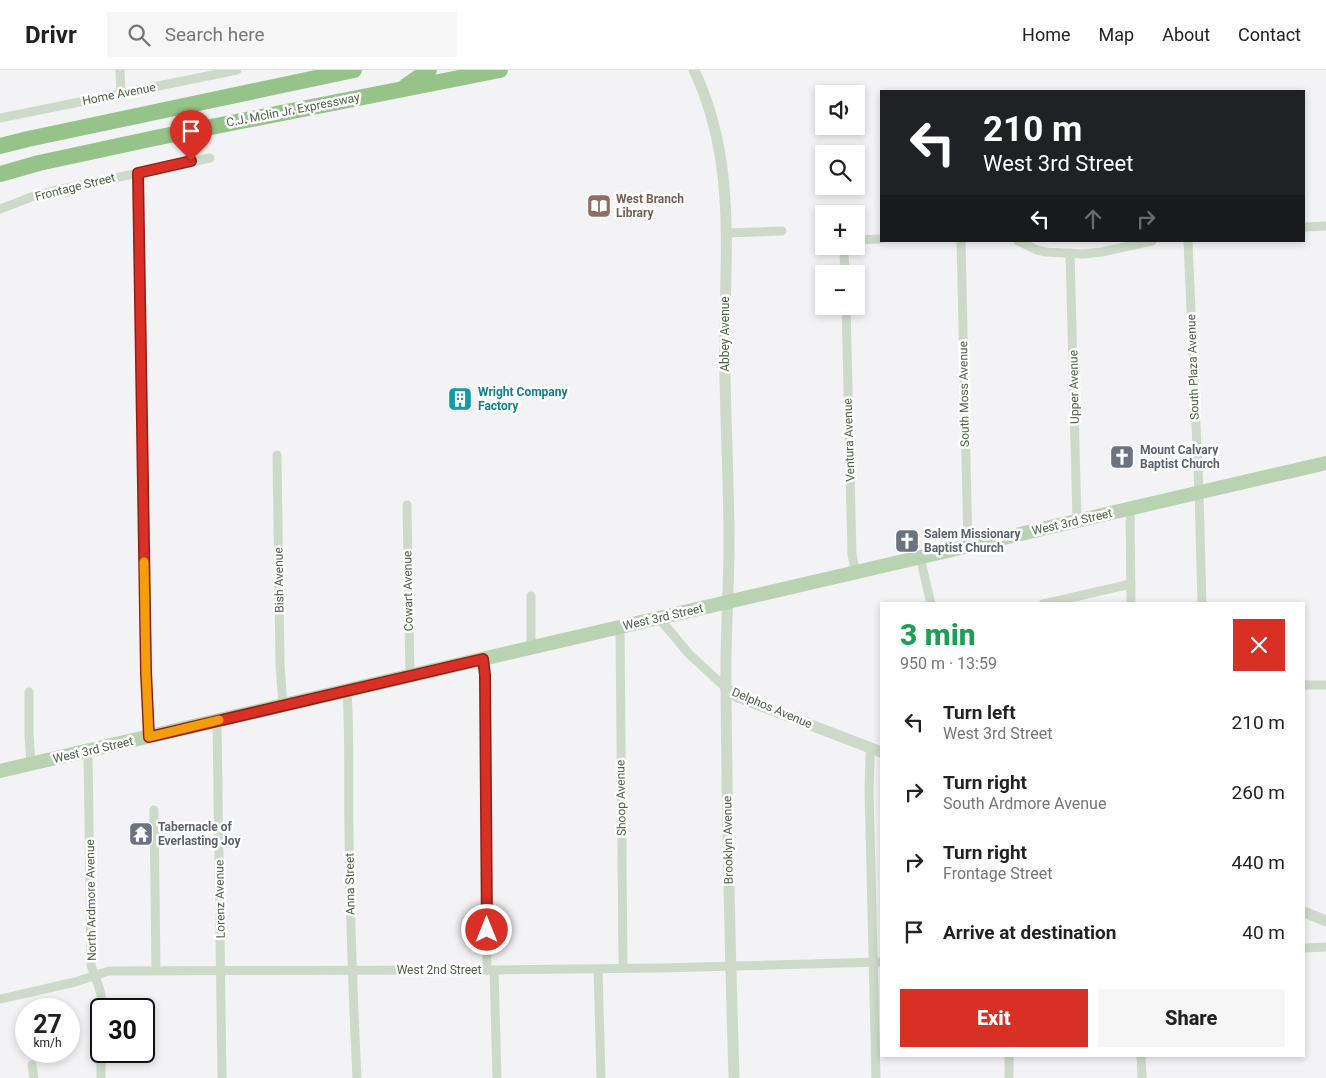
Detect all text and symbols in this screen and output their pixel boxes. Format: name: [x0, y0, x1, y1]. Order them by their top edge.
search box: [107, 12, 457, 57]
text: Drivr: [25, 21, 77, 49]
icon: search: [125, 21, 153, 49]
text: Search here: [165, 23, 265, 46]
text: Home: [1022, 24, 1071, 45]
text: Map: [1099, 24, 1134, 45]
text: About: [1162, 24, 1210, 45]
text: Contact: [1238, 24, 1301, 45]
street label: Home Avenue: [81, 80, 157, 108]
map controls: [815, 85, 865, 315]
button: sound: [815, 85, 865, 135]
street label: C.J. Mclin Jr. Expressway: [225, 90, 361, 130]
text: 210 m: [983, 109, 1082, 150]
pin: [170, 110, 212, 161]
icon: left: [900, 110, 965, 175]
icon: arrive: [177, 117, 205, 145]
button: search: [815, 145, 865, 195]
text: West 3rd Street: [983, 151, 1133, 176]
street label: Frontage Street: [33, 170, 117, 204]
place label: West Branch Library: [616, 192, 684, 220]
library icon: West Branch Library: [586, 193, 612, 219]
button: +: [815, 205, 865, 255]
icon: left: [1026, 205, 1054, 233]
icon: ahead: [1079, 205, 1107, 233]
icon: right: [1132, 205, 1160, 233]
button: −: [815, 265, 865, 315]
street label: Abbey Avenue: [718, 296, 732, 372]
street label: South Plaza Avenue: [1184, 314, 1202, 420]
street label: South Moss Avenue: [956, 341, 972, 447]
street label: Upper Avenue: [1066, 350, 1082, 424]
place label: Wright Company Factory: [478, 385, 568, 413]
building icon: Wright Company Factory: [447, 386, 473, 412]
street label: Ventura Avenue: [841, 398, 857, 482]
place label: Mount Calvary Baptist Church: [1140, 443, 1220, 471]
church icon: Mount Calvary Baptist Church: [1109, 444, 1135, 470]
street label: West 3rd Street: [1030, 506, 1114, 538]
place label: Salem Missionary Baptist Church: [924, 527, 1021, 555]
church icon: Salem Missionary Baptist Church: [894, 528, 920, 554]
street label: Bish Avenue: [271, 547, 287, 613]
street label: Cowart Avenue: [400, 551, 416, 631]
street label: West 3rd Street: [621, 601, 705, 633]
text: 3 min: [900, 617, 976, 652]
button: close: [1233, 619, 1285, 671]
text: 950 m · 13:59: [900, 654, 997, 673]
street label: Delphos Avenue: [730, 685, 814, 731]
text: Turn left: [943, 701, 1016, 724]
icon: left: [900, 708, 928, 736]
text: 210 m: [1232, 711, 1285, 734]
text: West 3rd Street: [943, 724, 1052, 743]
street label: West 3rd Street: [51, 734, 135, 766]
street label: Shoop Avenue: [613, 760, 629, 836]
text: Turn right: [943, 771, 1027, 794]
icon: right: [900, 778, 928, 806]
text: 260 m: [1232, 781, 1285, 804]
text: South Ardmore Avenue: [943, 794, 1106, 813]
street label: Brooklyn Avenue: [720, 796, 736, 884]
place label: Tabernacle of Everlasting Joy: [158, 820, 241, 848]
temple icon: Tabernacle of Everlasting Joy: [128, 821, 154, 847]
street label: North Ardmore Avenue: [83, 839, 99, 961]
text: Turn right: [943, 841, 1027, 864]
icon: right: [900, 848, 928, 876]
text: 440 m: [1232, 851, 1285, 874]
street label: Anna Street: [342, 853, 358, 915]
street label: Lorenz Avenue: [212, 860, 228, 938]
text: Frontage Street: [943, 864, 1052, 883]
position arrow: [460, 903, 512, 955]
icon: arrive: [900, 918, 928, 946]
text: Arrive at destination: [943, 921, 1116, 944]
text: 40 m: [1242, 921, 1285, 944]
street label: West 2nd Street: [397, 963, 481, 977]
button: Exit: [900, 989, 1088, 1047]
button: Share: [1098, 989, 1285, 1047]
speed limit sign: 30: [90, 998, 155, 1063]
text: 27: [33, 1010, 62, 1039]
text: km/h: [33, 1036, 62, 1050]

